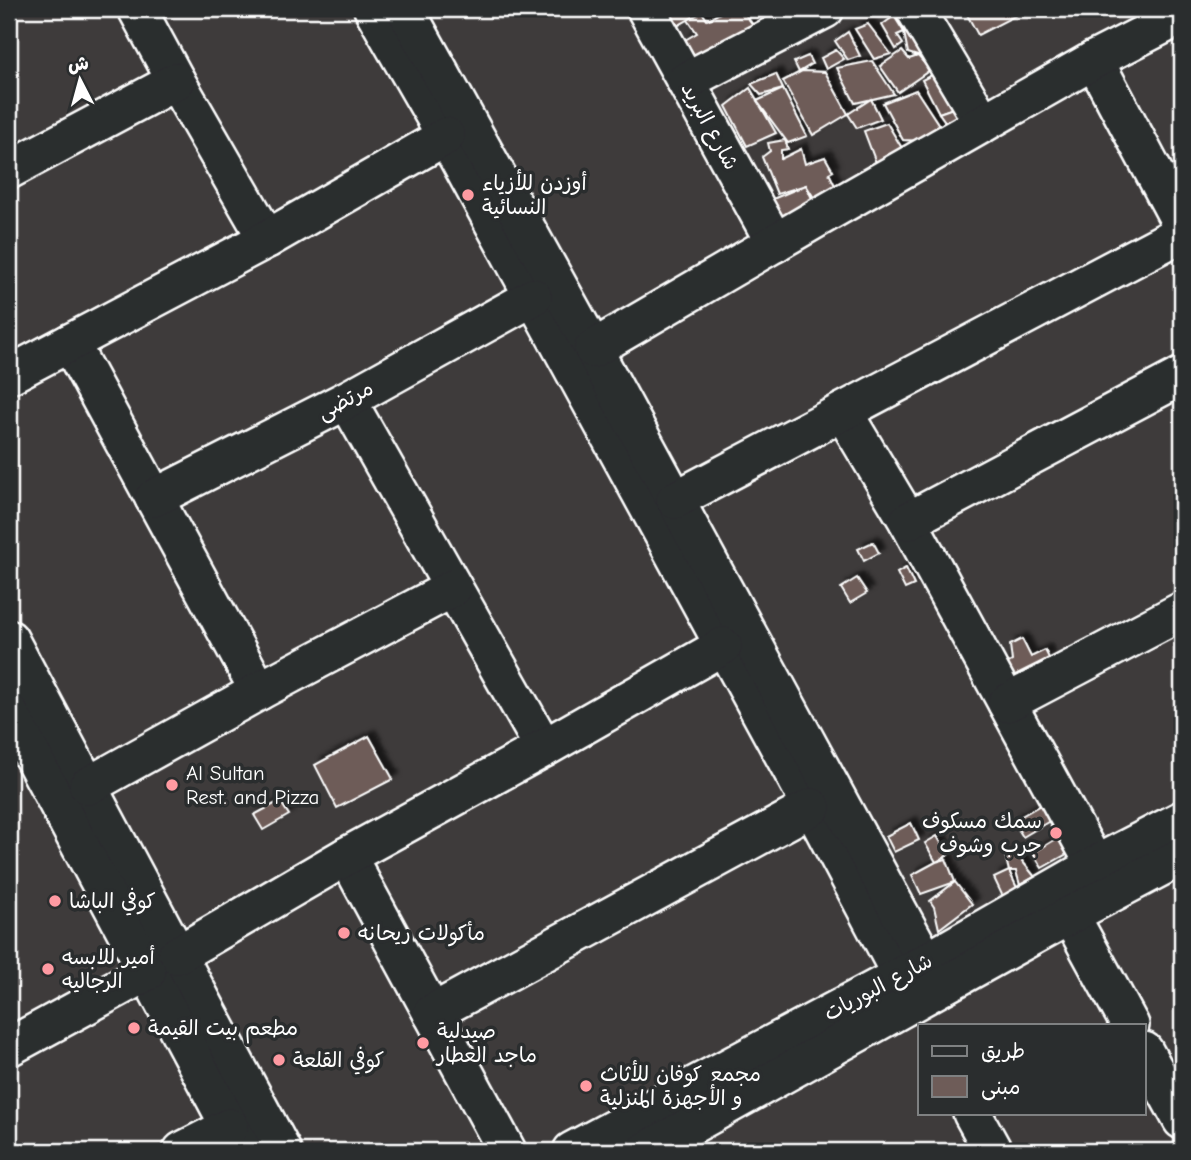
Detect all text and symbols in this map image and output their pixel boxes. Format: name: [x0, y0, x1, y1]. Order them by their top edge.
north arrow: [46, 46, 116, 116]
text: ش: [67, 52, 90, 76]
street label: شارع البريد: [674, 78, 744, 175]
place label: أوزدن للأزياء النسائية: [482, 169, 587, 219]
marker: أوزدن للأزياء النسائية: [460, 187, 476, 203]
street label: مرتضى: [313, 375, 378, 426]
place label: Al Sultan Rest. and Pizza: [186, 761, 319, 809]
marker: Al Sultan Rest. and Pizza: [164, 777, 180, 793]
place label: سمك مسكوف جرب وشوف: [922, 809, 1042, 858]
marker: سمك مسكوف جرب وشوف: [1048, 825, 1064, 841]
place label: كوفي الباشا: [69, 887, 156, 916]
marker: كوفي الباشا: [47, 893, 63, 909]
place label: مأكولات ريحانه: [358, 921, 485, 947]
marker: مأكولات ريحانه: [336, 925, 352, 941]
place label: أمير للابسه الرجاليه: [62, 945, 155, 993]
street label: شارع البوريات: [820, 948, 938, 1028]
marker: أمير للابسه الرجاليه: [40, 961, 56, 977]
place label: مطعم بيت القيمة: [148, 1016, 298, 1044]
place label: صيدلية ماجد العطار: [435, 1019, 537, 1067]
marker: مطعم بيت القيمة: [126, 1020, 142, 1036]
legend: [918, 1024, 1146, 1114]
marker: صيدلية ماجد العطار: [415, 1035, 431, 1051]
text: طريق: [981, 1039, 1025, 1063]
place label: كوفي القلعة: [293, 1046, 384, 1075]
marker: كوفي القلعة: [271, 1052, 287, 1068]
place label: مجمع كوفان للأثاث و الأجهزة المنزلية: [600, 1060, 761, 1110]
text: مبنى: [981, 1075, 1020, 1101]
marker: مجمع كوفان للأثاث و الأجهزة المنزلية: [578, 1078, 594, 1094]

